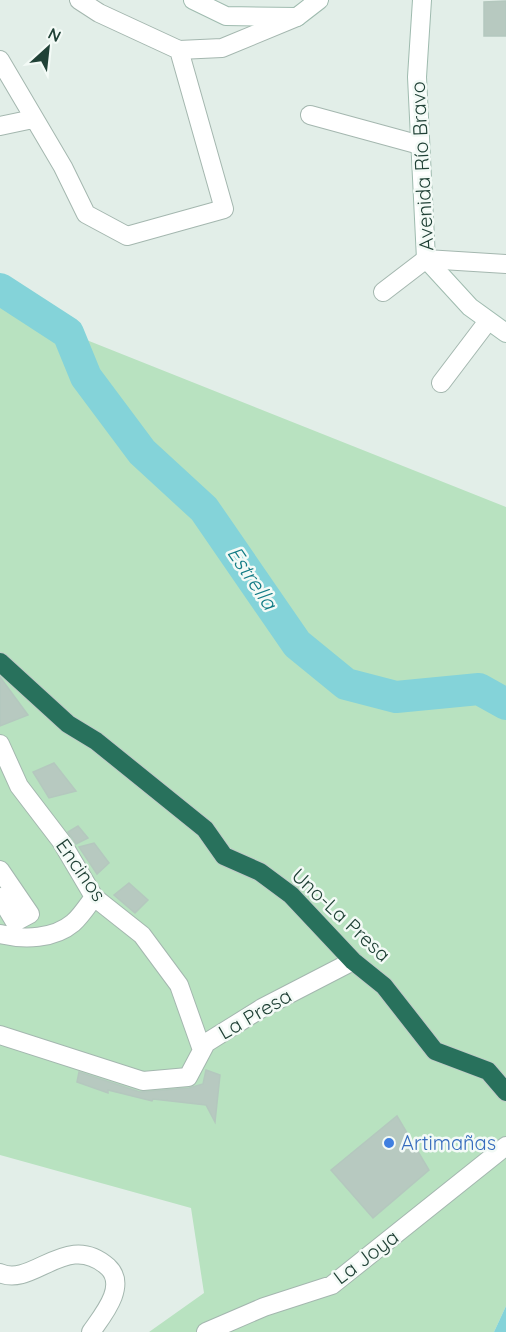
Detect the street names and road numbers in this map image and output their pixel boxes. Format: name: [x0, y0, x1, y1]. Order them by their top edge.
street label: Avenida Río Bravo: [405, 81, 438, 251]
street label: Encinos: [51, 834, 112, 906]
street label: Uno-La Presa: [287, 863, 396, 967]
street label: La Presa: [214, 983, 296, 1044]
street label: La Joya: [328, 1224, 403, 1289]

